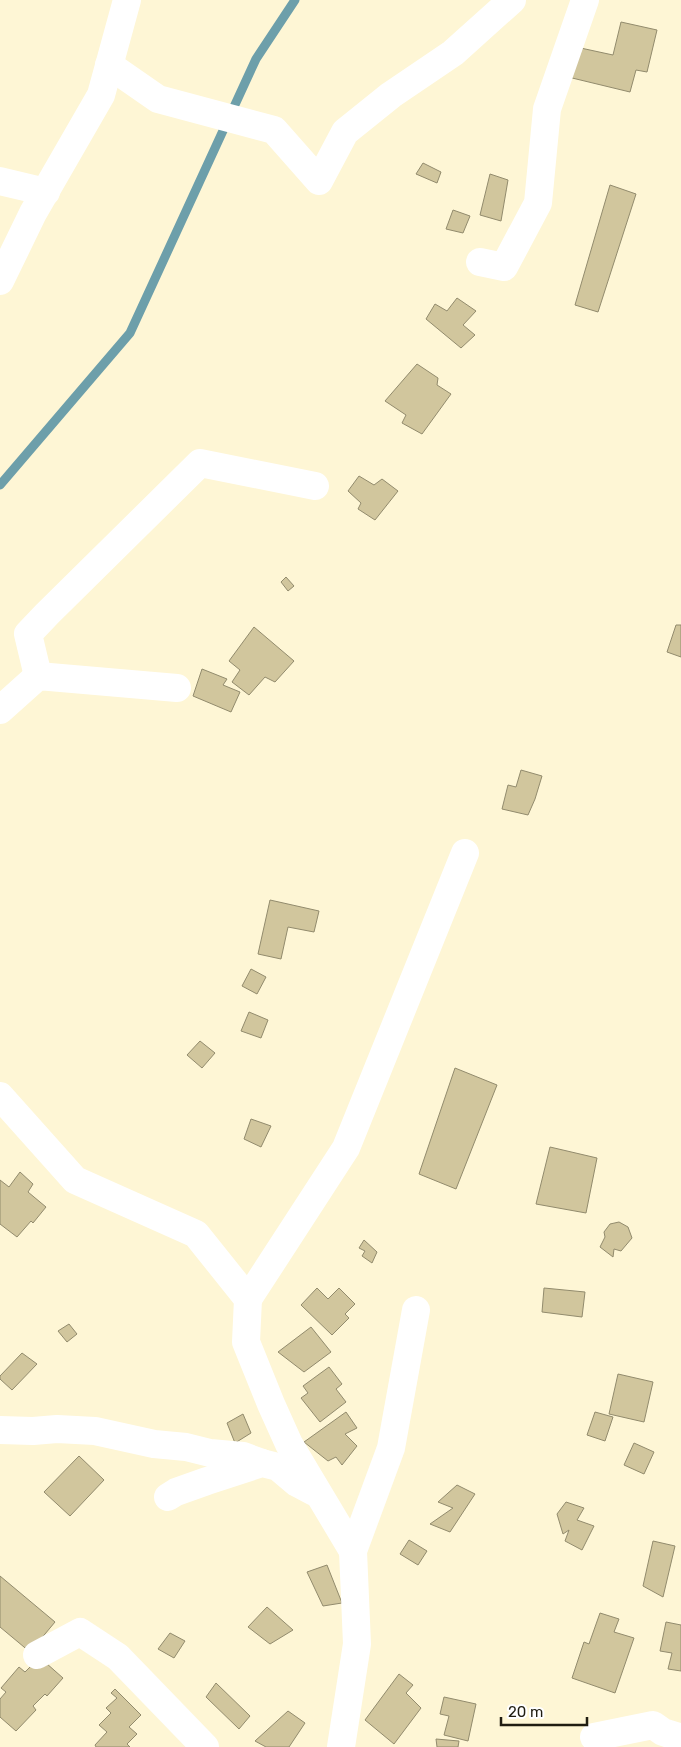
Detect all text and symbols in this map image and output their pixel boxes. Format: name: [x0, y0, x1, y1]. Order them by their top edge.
scale bar: [501, 1694, 587, 1726]
text: 20 m: [508, 1703, 543, 1721]

